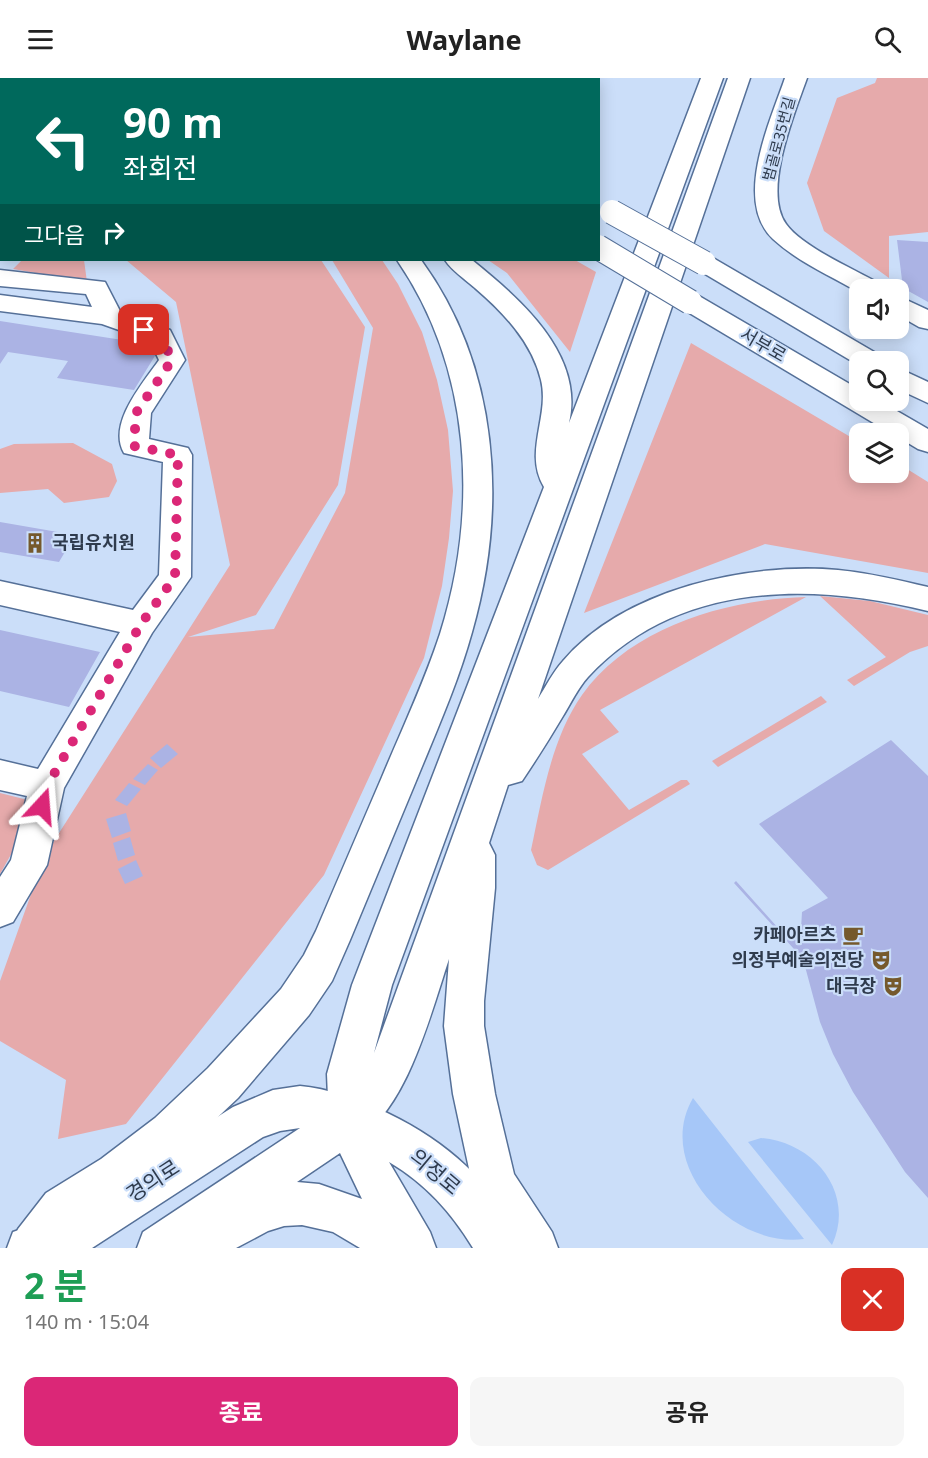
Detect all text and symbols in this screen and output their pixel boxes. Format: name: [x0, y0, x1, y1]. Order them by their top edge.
text: Waylane: [406, 21, 522, 58]
icon: menu: [24, 23, 57, 56]
icon: search: [871, 23, 904, 56]
text: 90 m: [123, 93, 223, 150]
street label: 범골로35번길: [757, 95, 799, 183]
icon: left: [24, 102, 102, 180]
text: 좌회전: [123, 149, 198, 186]
icon: right: [97, 216, 130, 249]
text: 그다음: [24, 219, 85, 249]
map controls: [849, 279, 909, 483]
button: sound: [849, 279, 909, 339]
pin: [118, 304, 169, 355]
icon: arrive: [127, 313, 160, 346]
street label: 서부로: [736, 321, 791, 367]
button: search: [849, 351, 909, 411]
button: layers: [849, 423, 909, 483]
place label: 국립유치원: [52, 530, 135, 554]
building icon: 국립유치원: [23, 531, 47, 555]
position arrow: [10, 774, 74, 838]
place label: 카페아르츠: [753, 922, 836, 946]
cafe icon: 카페아르츠: [841, 923, 865, 947]
place label: 의정부예술의전당: [732, 947, 864, 971]
theatre icon: 의정부예술의전당: [869, 948, 893, 972]
place label: 대극장: [826, 973, 876, 997]
theatre icon: 대극장: [881, 974, 905, 998]
street label: 의정로: [404, 1142, 467, 1201]
street label: 경의로: [121, 1153, 184, 1208]
text: 2 분: [24, 1261, 87, 1310]
button: close: [841, 1268, 904, 1331]
text: 140 m · 15:04: [24, 1308, 149, 1335]
button: 종료: [24, 1377, 458, 1446]
button: 공유: [470, 1377, 904, 1446]

